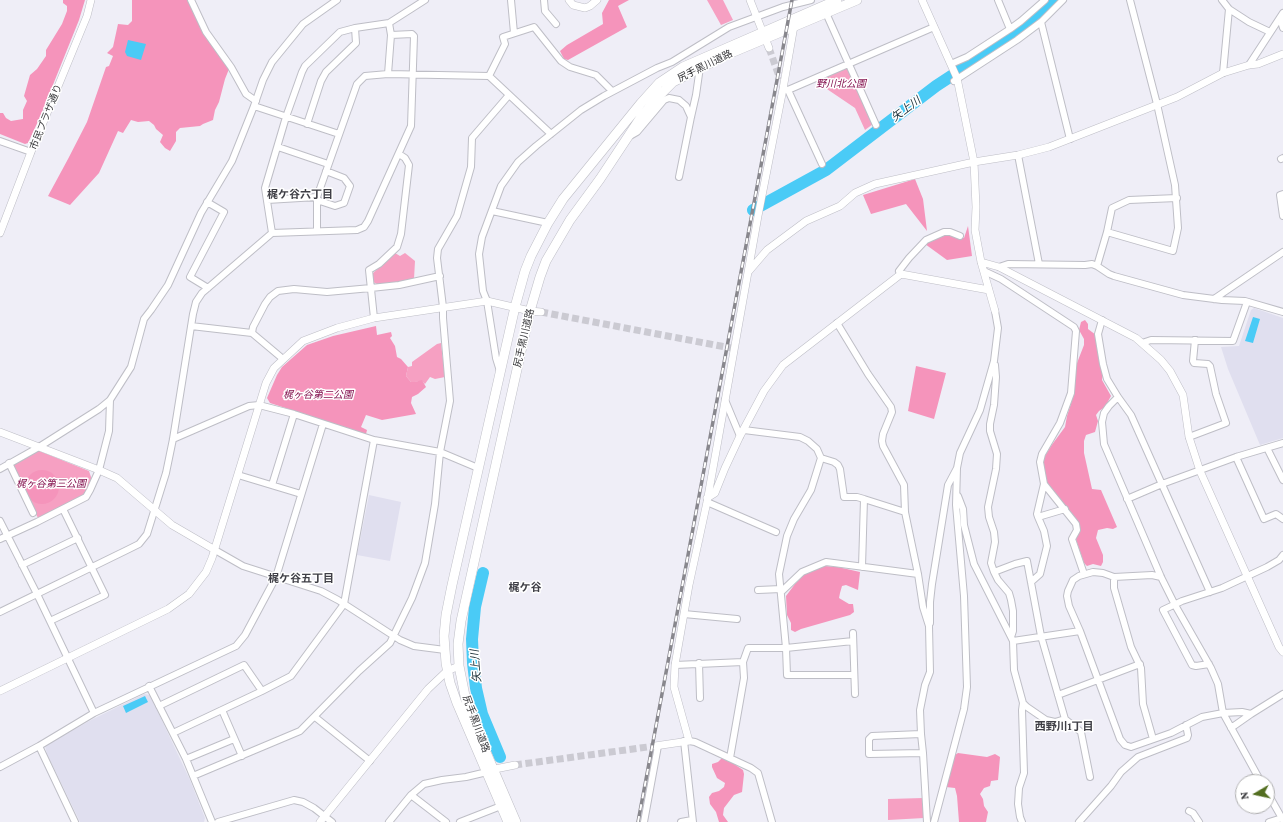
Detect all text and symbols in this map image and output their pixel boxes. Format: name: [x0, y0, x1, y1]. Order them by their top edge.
street label: 尻手黒川道路: [675, 47, 735, 85]
park label: 野川北公園: [816, 78, 866, 90]
street label: 市民プラザ通り: [27, 82, 65, 152]
water label: 矢上川: [889, 94, 923, 124]
district label: 梶ケ谷六丁目: [267, 188, 333, 202]
street label: 尻手黒川道路: [511, 307, 537, 369]
park label: 梶ヶ谷第二公園: [283, 389, 353, 401]
park label: 梶ヶ谷第三公園: [16, 478, 86, 490]
district label: 梶ケ谷五丁目: [268, 572, 334, 586]
district label: 梶ケ谷: [509, 581, 541, 595]
water label: 矢上川: [468, 649, 484, 683]
street label: 尻手黒川道路: [460, 694, 492, 754]
district label: 西野川1丁目: [1034, 720, 1094, 734]
north arrow: [1235, 774, 1275, 814]
text: N: [1238, 791, 1251, 800]

